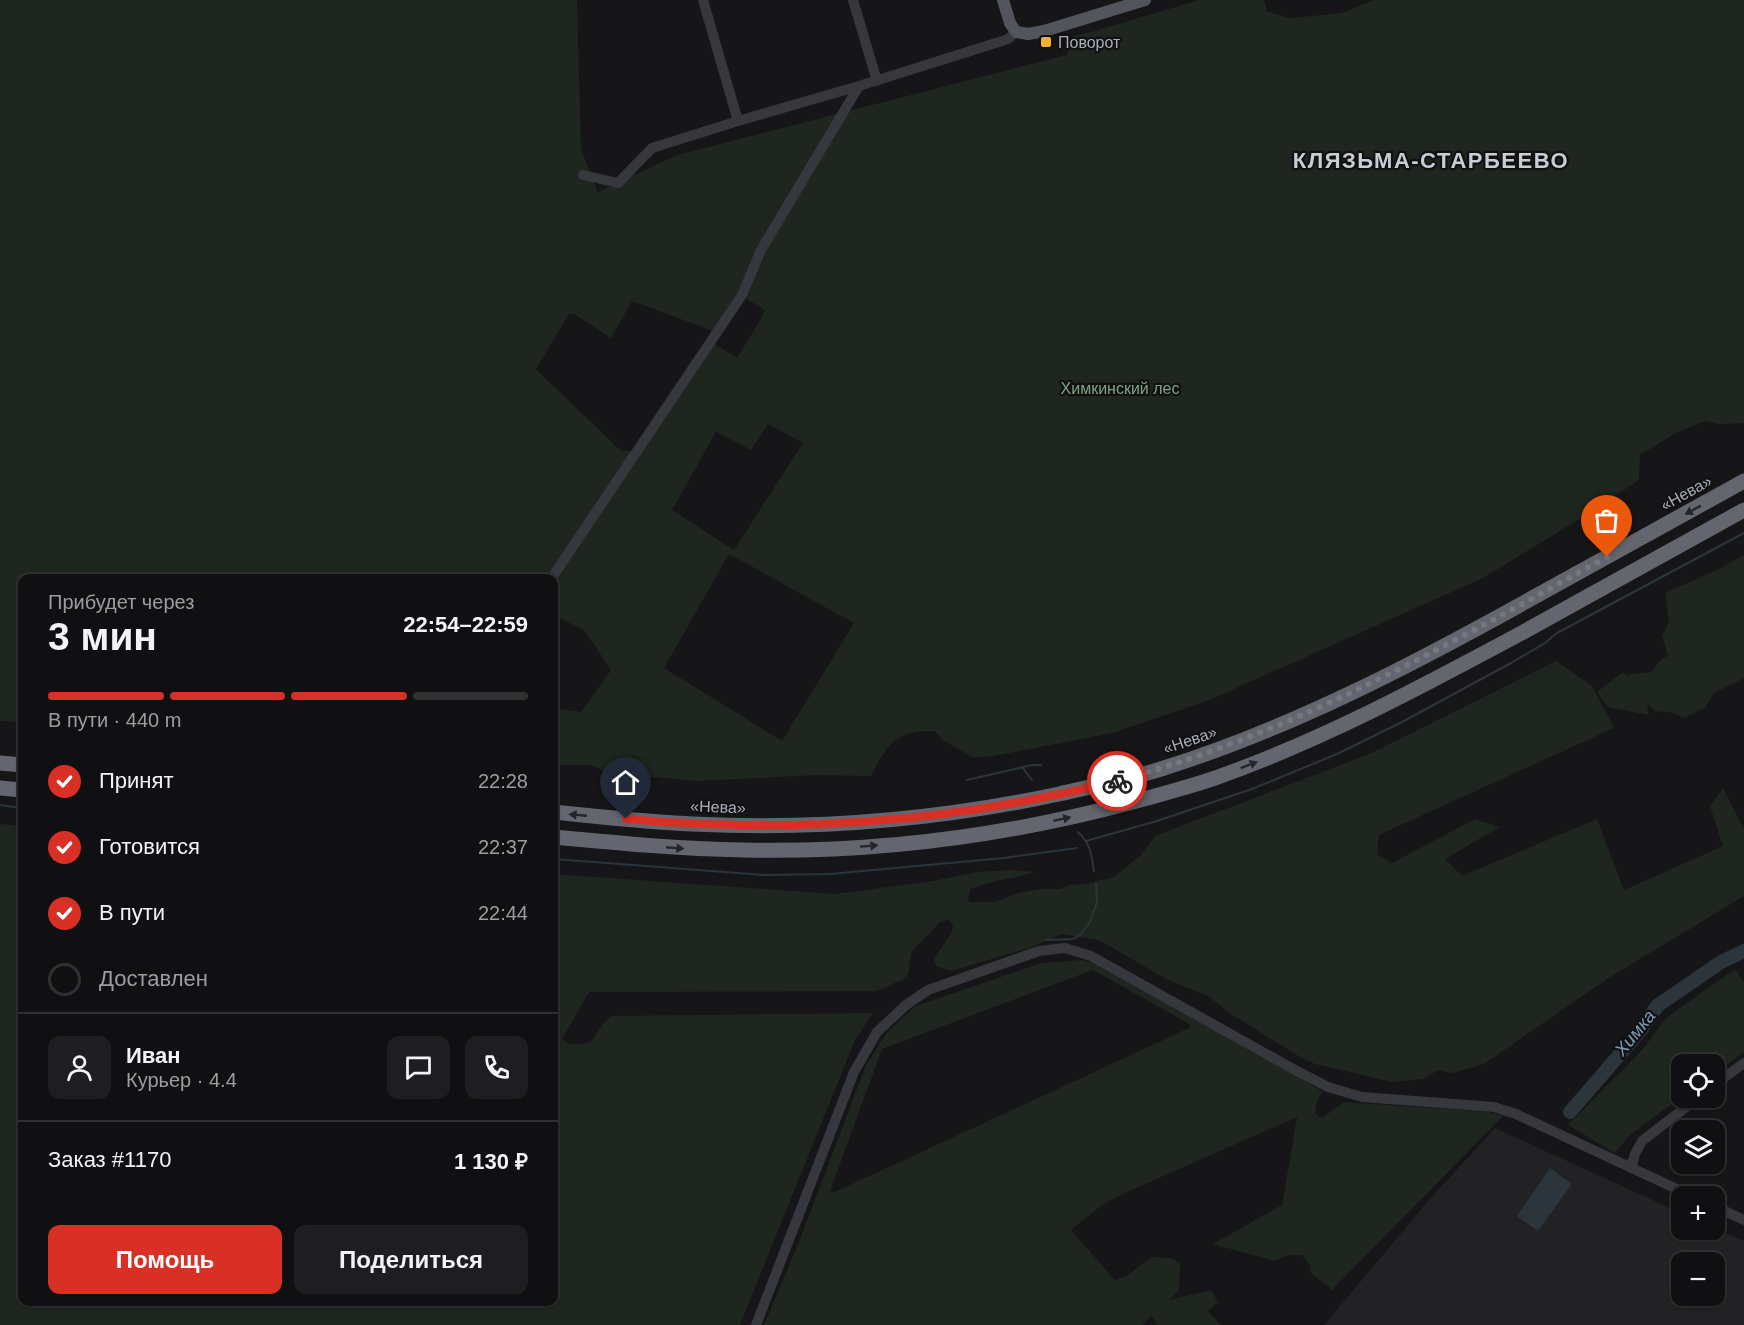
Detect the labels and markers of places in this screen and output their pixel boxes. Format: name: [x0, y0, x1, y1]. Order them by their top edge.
place label: Поворот: [1058, 34, 1121, 51]
marker: Поворот: [1039, 35, 1053, 49]
pin: [1581, 495, 1632, 557]
pin: [600, 757, 651, 819]

